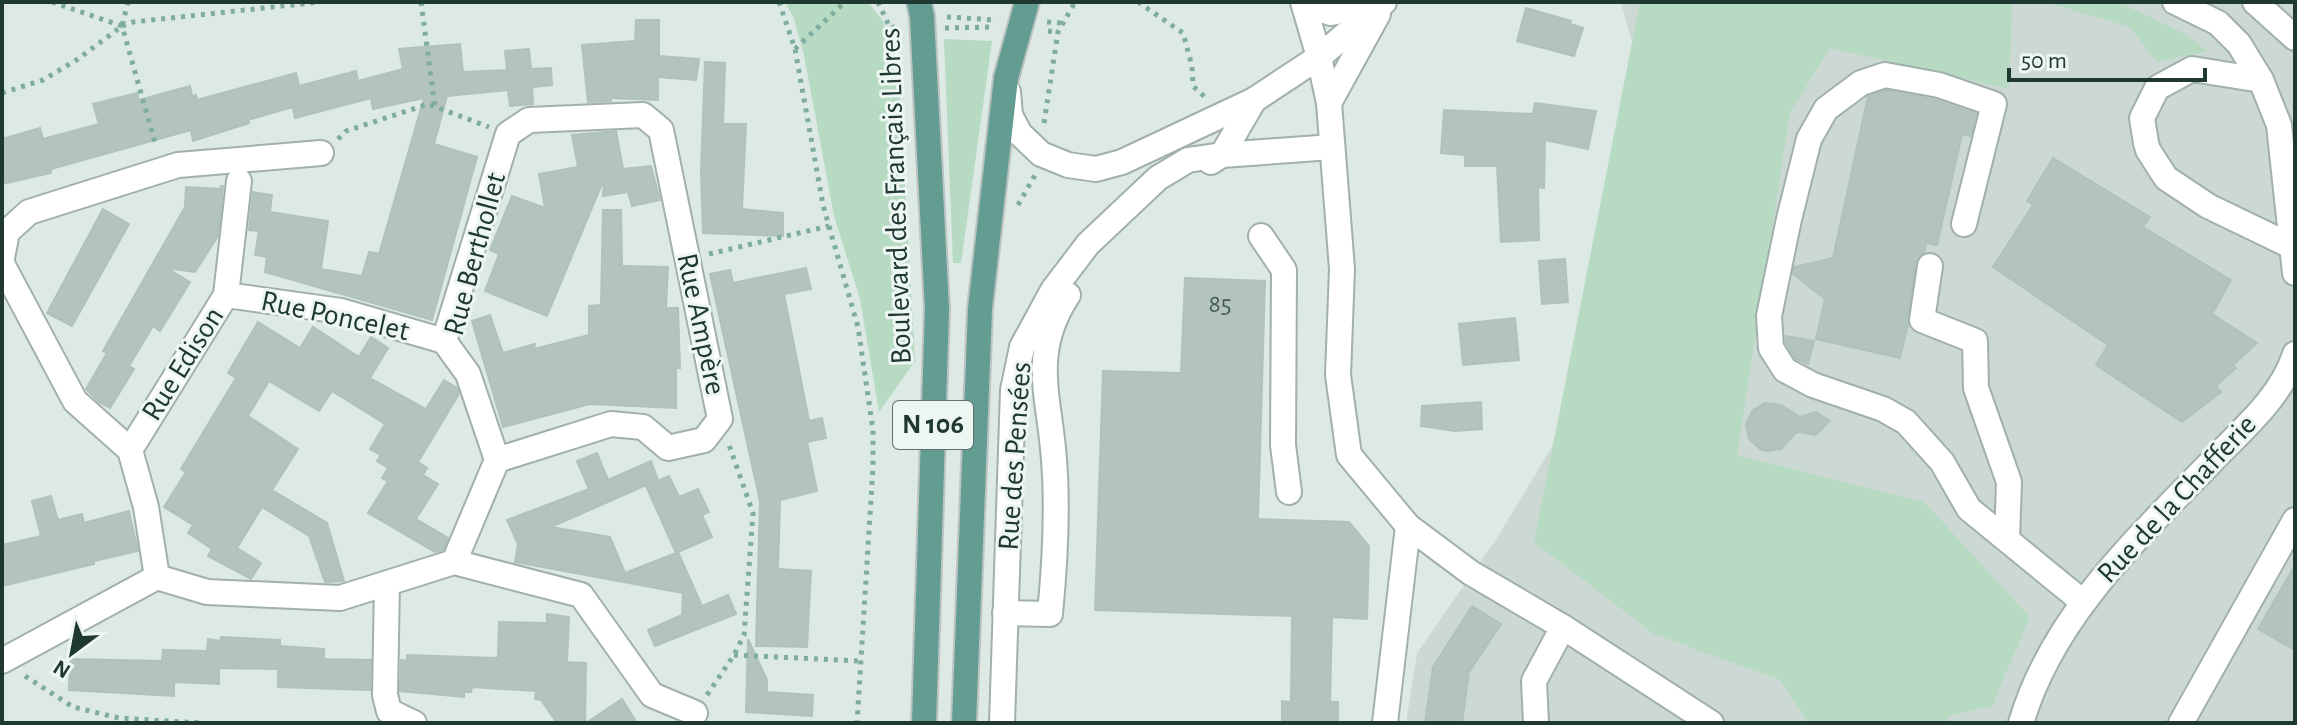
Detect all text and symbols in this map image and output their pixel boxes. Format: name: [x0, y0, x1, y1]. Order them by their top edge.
street label: Boulevard des Français Libres: [875, 27, 917, 365]
scale bar: [2009, 32, 2205, 82]
text: 50 m: [2021, 49, 2067, 73]
street label: Rue Berthollet: [439, 169, 511, 339]
street label: Rue Ampère: [671, 251, 731, 397]
street label: Rue Poncelet: [258, 286, 412, 346]
house number: 85: [1208, 291, 1232, 317]
street label: Rue Edison: [136, 302, 230, 426]
street label: Rue des Pensées: [993, 361, 1037, 551]
road number: N 106: [893, 401, 973, 449]
street label: Rue de la Chafferie: [2092, 409, 2262, 589]
north arrow: [32, 613, 112, 693]
text: N: [50, 656, 74, 682]

